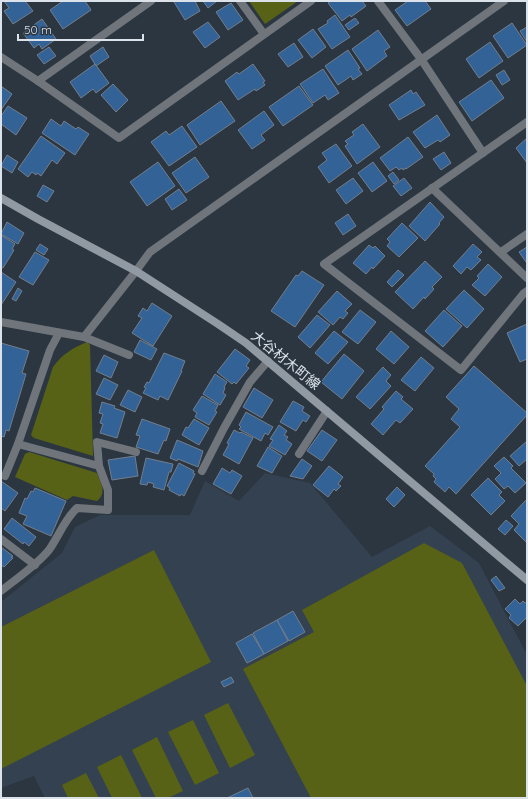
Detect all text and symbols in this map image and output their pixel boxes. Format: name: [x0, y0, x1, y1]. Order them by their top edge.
scale bar: [18, 16, 143, 42]
text: 50 m: [24, 22, 52, 37]
street label: 大谷材木町線: [248, 327, 324, 393]

